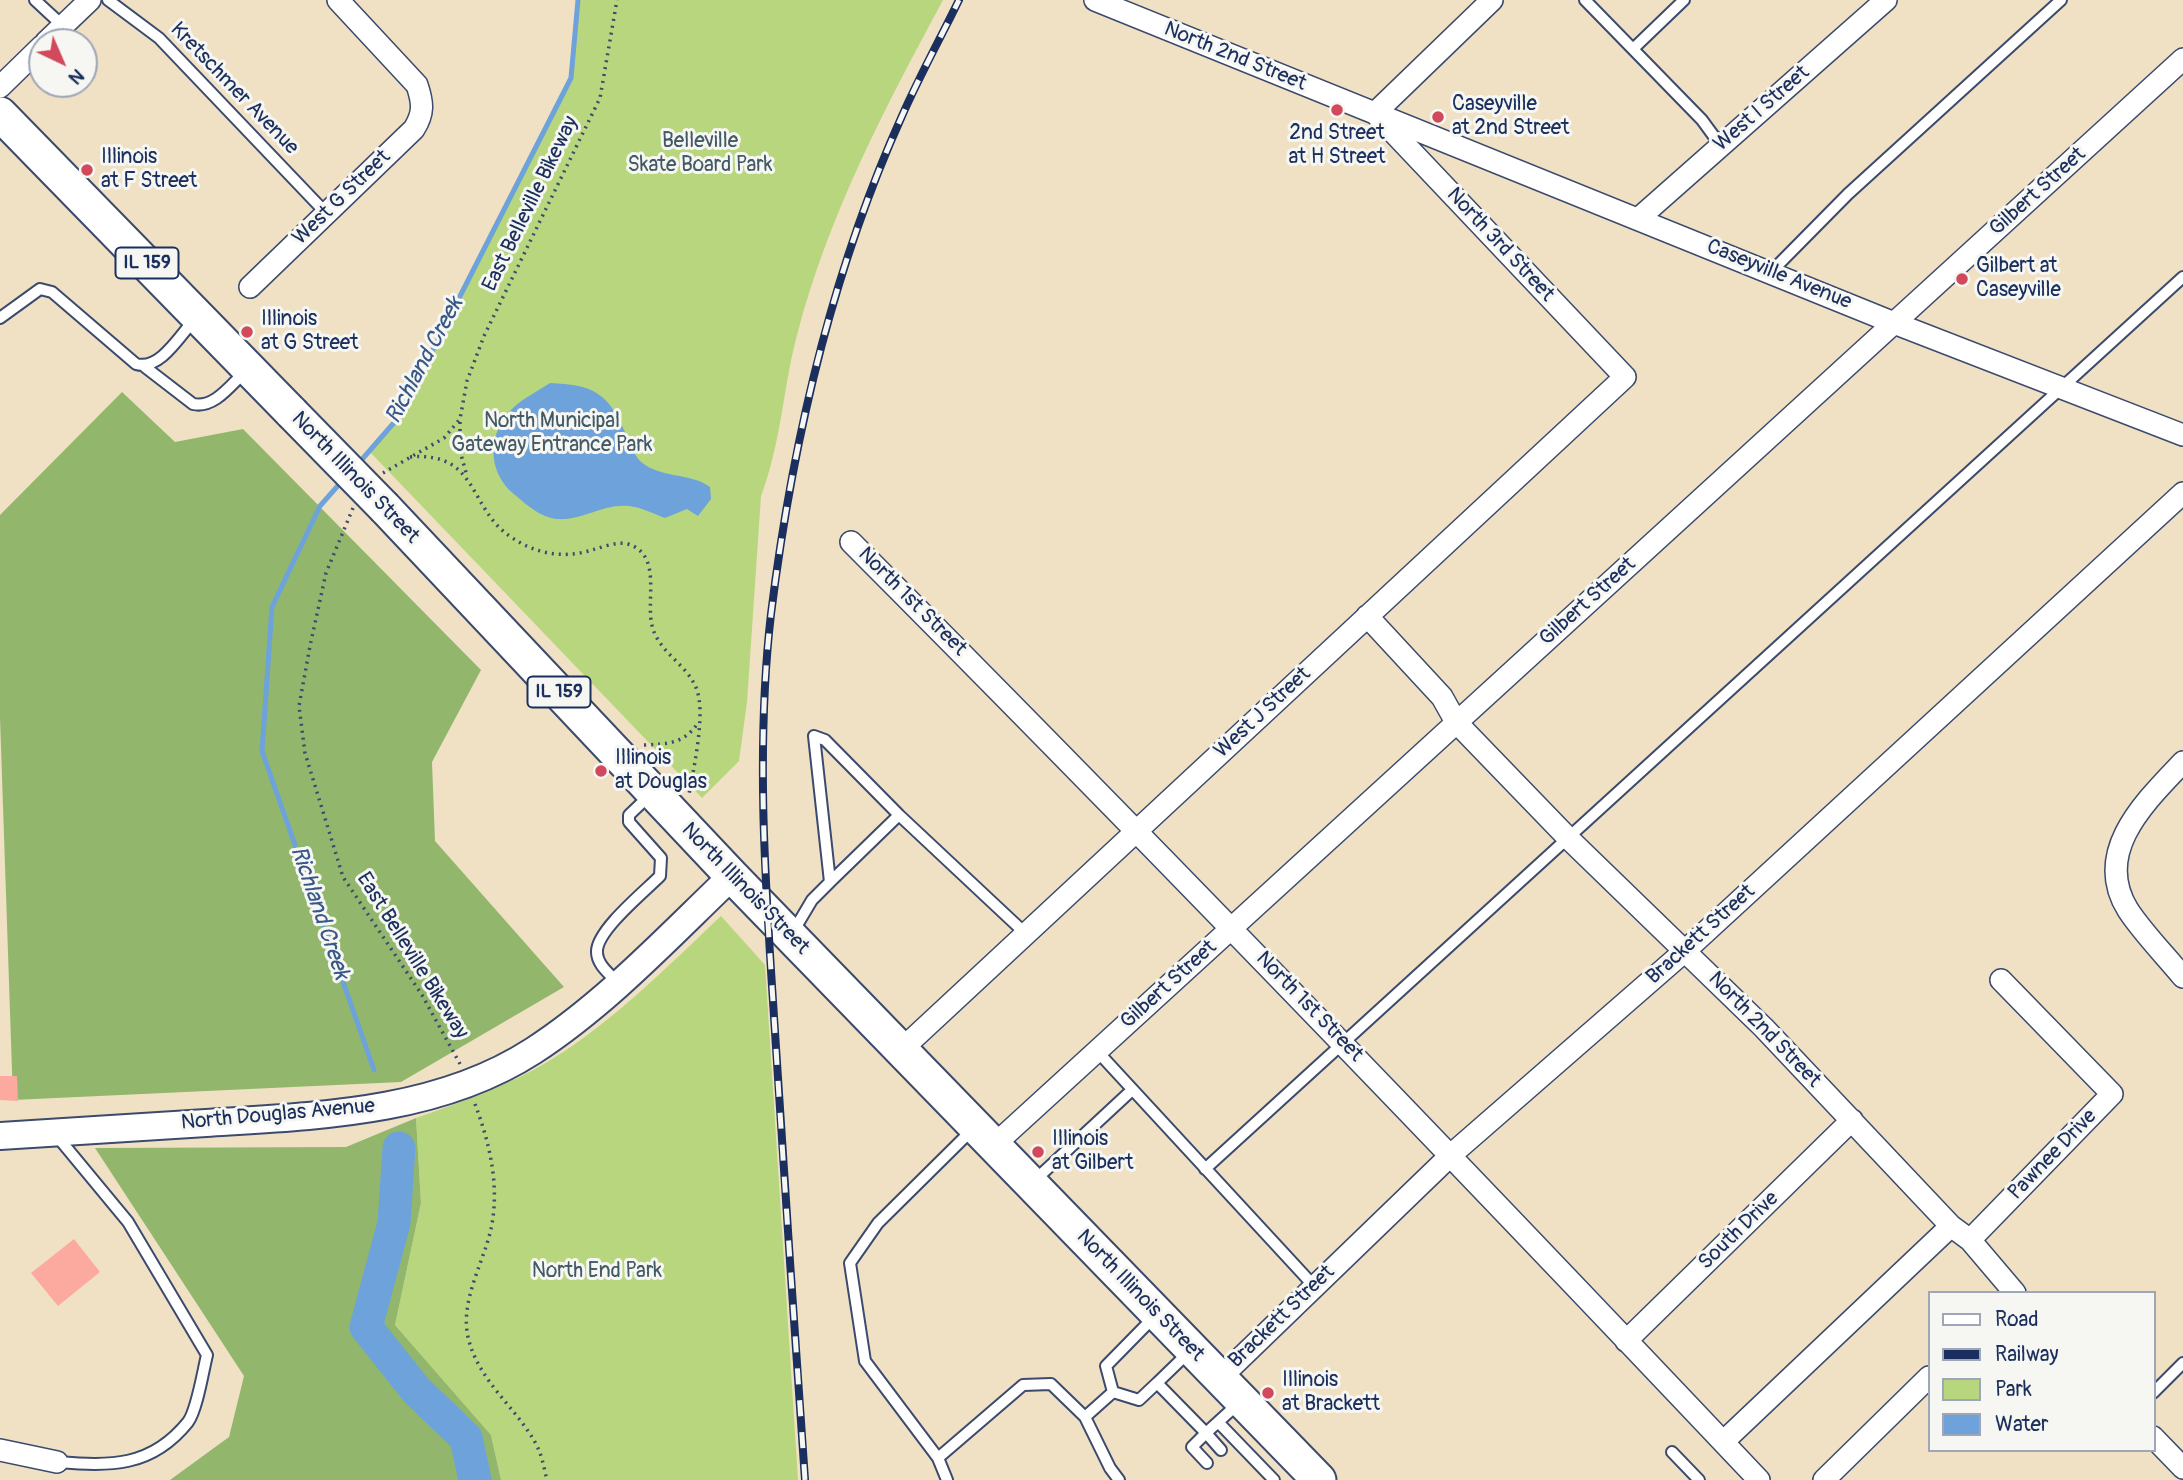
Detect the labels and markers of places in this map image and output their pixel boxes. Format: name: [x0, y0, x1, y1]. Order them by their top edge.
place label: Caseyville at 2nd Street: [1452, 92, 1570, 142]
marker: 2nd Street at H Street: [1329, 102, 1345, 118]
marker: Caseyville at 2nd Street: [1430, 109, 1446, 125]
place label: 2nd Street at H Street: [1289, 121, 1385, 171]
place label: Illinois at F Street: [101, 145, 197, 195]
marker: Illinois at F Street: [79, 162, 95, 178]
place label: Gilbert at Caseyville: [1976, 254, 2061, 304]
marker: Gilbert at Caseyville: [1954, 271, 1970, 287]
place label: Illinois at G Street: [261, 307, 359, 357]
marker: Illinois at G Street: [239, 324, 255, 340]
place label: Illinois at Douglas: [615, 746, 707, 796]
marker: Illinois at Douglas: [593, 763, 609, 779]
place label: Illinois at Gilbert: [1052, 1127, 1133, 1177]
marker: Illinois at Gilbert: [1030, 1144, 1046, 1160]
place label: Illinois at Brackett: [1282, 1368, 1380, 1418]
marker: Illinois at Brackett: [1260, 1385, 1276, 1401]

